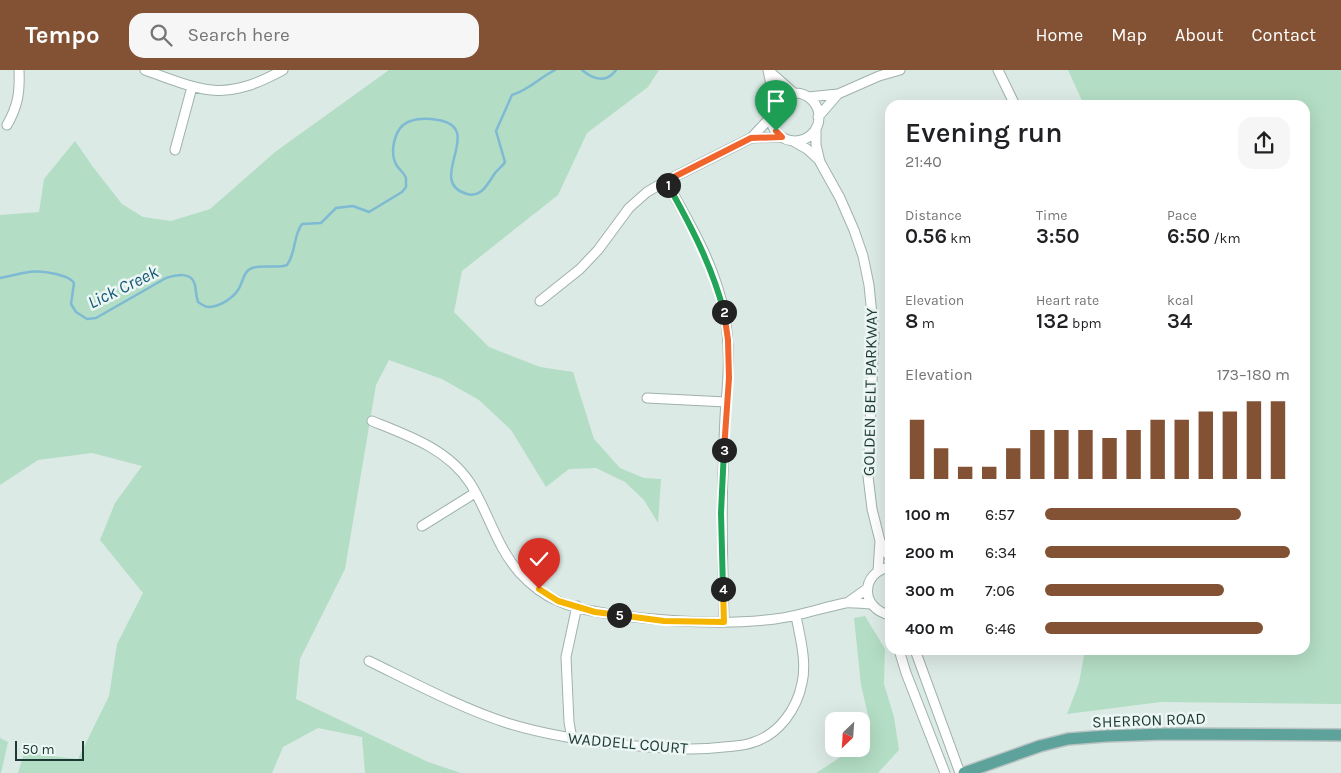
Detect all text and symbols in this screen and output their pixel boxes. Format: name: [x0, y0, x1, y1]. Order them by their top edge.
search box: [129, 13, 479, 58]
text: Tempo: [25, 21, 99, 49]
icon: search: [147, 21, 175, 49]
text: Search here: [187, 24, 290, 46]
text: Home: [1035, 24, 1083, 46]
text: Map: [1111, 24, 1147, 46]
text: About: [1175, 24, 1224, 46]
text: Contact: [1252, 24, 1316, 46]
pin: [755, 80, 797, 131]
icon: arrive: [762, 87, 790, 115]
text: Evening run: [905, 116, 1062, 149]
button: share: [1238, 117, 1290, 169]
text: 21:40: [905, 152, 942, 171]
pin: 1: [656, 172, 680, 198]
text: 1: [666, 177, 671, 194]
text: Distance: [905, 207, 962, 224]
text: Time: [1036, 207, 1067, 224]
text: Pace: [1167, 207, 1197, 224]
text: 0.56: [905, 224, 947, 248]
text: 3:50: [1036, 224, 1080, 248]
text: 6:50: [1167, 224, 1210, 248]
text: km: [947, 230, 971, 247]
text: /km: [1210, 230, 1241, 247]
water label: Lick Creek: [84, 260, 163, 313]
text: Elevation: [905, 292, 964, 309]
text: Heart rate: [1036, 292, 1099, 309]
text: kcal: [1167, 292, 1194, 309]
pin: 2: [712, 300, 736, 324]
text: 2: [720, 304, 729, 321]
street label: GOLDEN BELT PARKWAY: [859, 308, 881, 476]
text: 8: [905, 309, 918, 333]
text: 132: [1036, 309, 1069, 333]
text: 34: [1167, 309, 1192, 333]
text: m: [918, 315, 935, 332]
text: bpm: [1069, 315, 1102, 332]
text: Elevation: [905, 365, 973, 384]
text: 173–180 m: [1217, 365, 1290, 384]
pin: 3: [712, 438, 736, 462]
text: 3: [720, 442, 729, 459]
text: 100 m: [905, 505, 950, 524]
text: 6:57: [985, 505, 1014, 524]
pin: [518, 538, 560, 589]
text: 200 m: [905, 543, 954, 562]
text: 6:34: [985, 543, 1016, 562]
icon: check: [525, 545, 553, 573]
pin: 4: [710, 576, 736, 602]
text: 4: [719, 581, 728, 598]
text: 300 m: [905, 581, 954, 600]
text: 7:06: [985, 581, 1015, 600]
pin: 5: [606, 602, 632, 628]
text: 5: [615, 607, 624, 624]
text: 400 m: [905, 619, 954, 638]
text: 6:46: [985, 619, 1016, 638]
street label: SHERRON ROAD: [1092, 709, 1206, 731]
north arrow: [825, 712, 870, 758]
map controls: [825, 712, 870, 757]
street label: WADDELL COURT: [567, 728, 689, 758]
scale bar: [15, 738, 84, 761]
text: 50 m: [22, 741, 55, 758]

